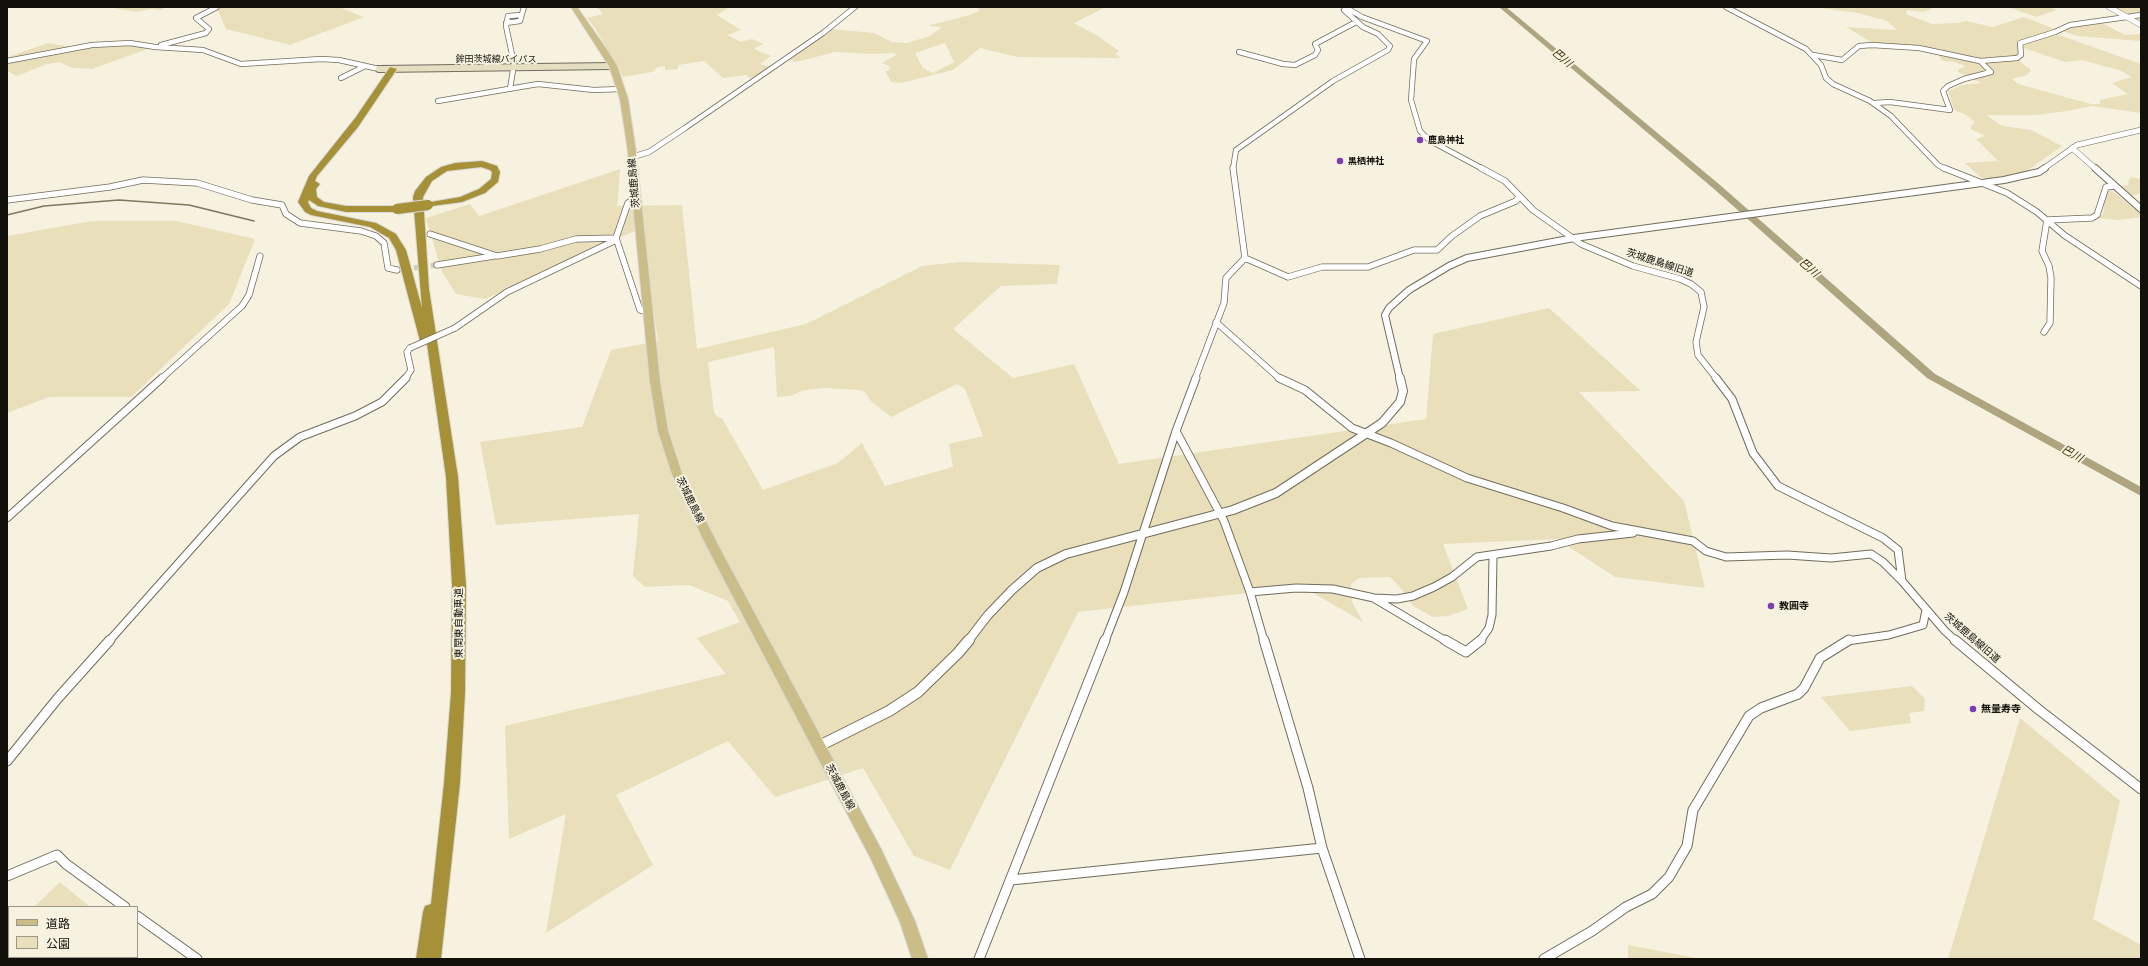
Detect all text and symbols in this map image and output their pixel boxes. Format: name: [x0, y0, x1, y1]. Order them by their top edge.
water label: 巴川: [1549, 46, 1575, 70]
street label: 鉾田茨城線バイパス: [456, 54, 536, 64]
marker: 鹿島神社: [1415, 135, 1425, 145]
place label: 鹿島神社: [1428, 135, 1464, 145]
marker: 黒栖神社: [1335, 156, 1345, 166]
place label: 黒栖神社: [1348, 156, 1384, 166]
street label: 茨城鹿島線: [626, 158, 642, 208]
street label: 茨城鹿島線旧道: [1625, 246, 1695, 280]
water label: 巴川: [1796, 256, 1822, 280]
water label: 巴川: [2059, 443, 2085, 465]
street label: 茨城鹿島線: [674, 475, 706, 525]
street label: 東関東自動車道: [453, 588, 465, 658]
place label: 教圓寺: [1779, 600, 1809, 612]
marker: 教圓寺: [1766, 601, 1776, 611]
street label: 茨城鹿島線旧道: [1942, 611, 2002, 665]
place label: 無量寿寺: [1981, 703, 2021, 715]
marker: 無量寿寺: [1968, 704, 1978, 714]
street label: 茨城鹿島線: [823, 762, 857, 812]
legend: [8, 906, 138, 958]
text: 道路: [46, 916, 70, 931]
text: 公園: [46, 936, 70, 951]

